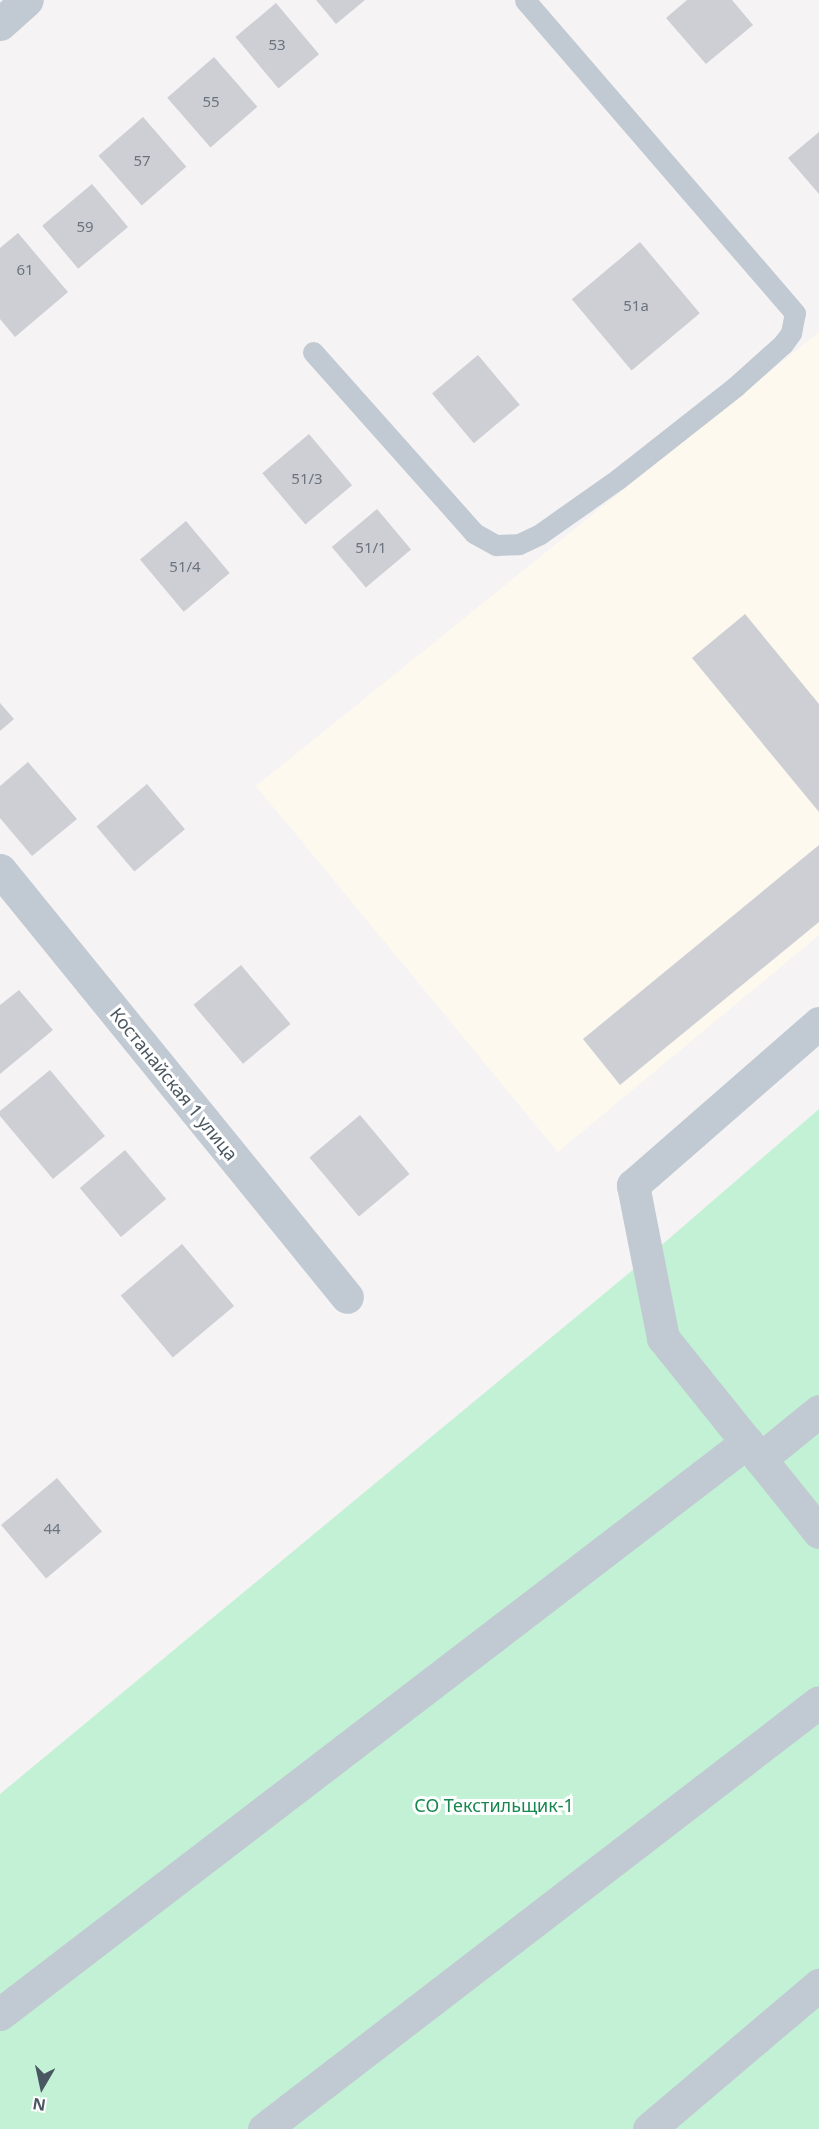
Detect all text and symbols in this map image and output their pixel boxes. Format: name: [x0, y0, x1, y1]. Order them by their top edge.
house number: 53: [268, 36, 286, 54]
house number: 55: [202, 93, 220, 111]
house number: 57: [133, 152, 151, 170]
house number: 59: [76, 218, 94, 236]
house number: 61: [16, 261, 34, 279]
house number: 51а: [623, 297, 649, 315]
house number: 51/3: [291, 470, 323, 488]
house number: 51/1: [355, 539, 387, 557]
house number: 51/4: [169, 558, 201, 576]
street label: Костанайская 1 улица: [106, 1003, 242, 1165]
house number: 44: [43, 1520, 61, 1538]
park label: СО Текстильщик-1: [414, 1794, 574, 1816]
north arrow: [12, 2057, 72, 2117]
text: N: [31, 2093, 47, 2117]

